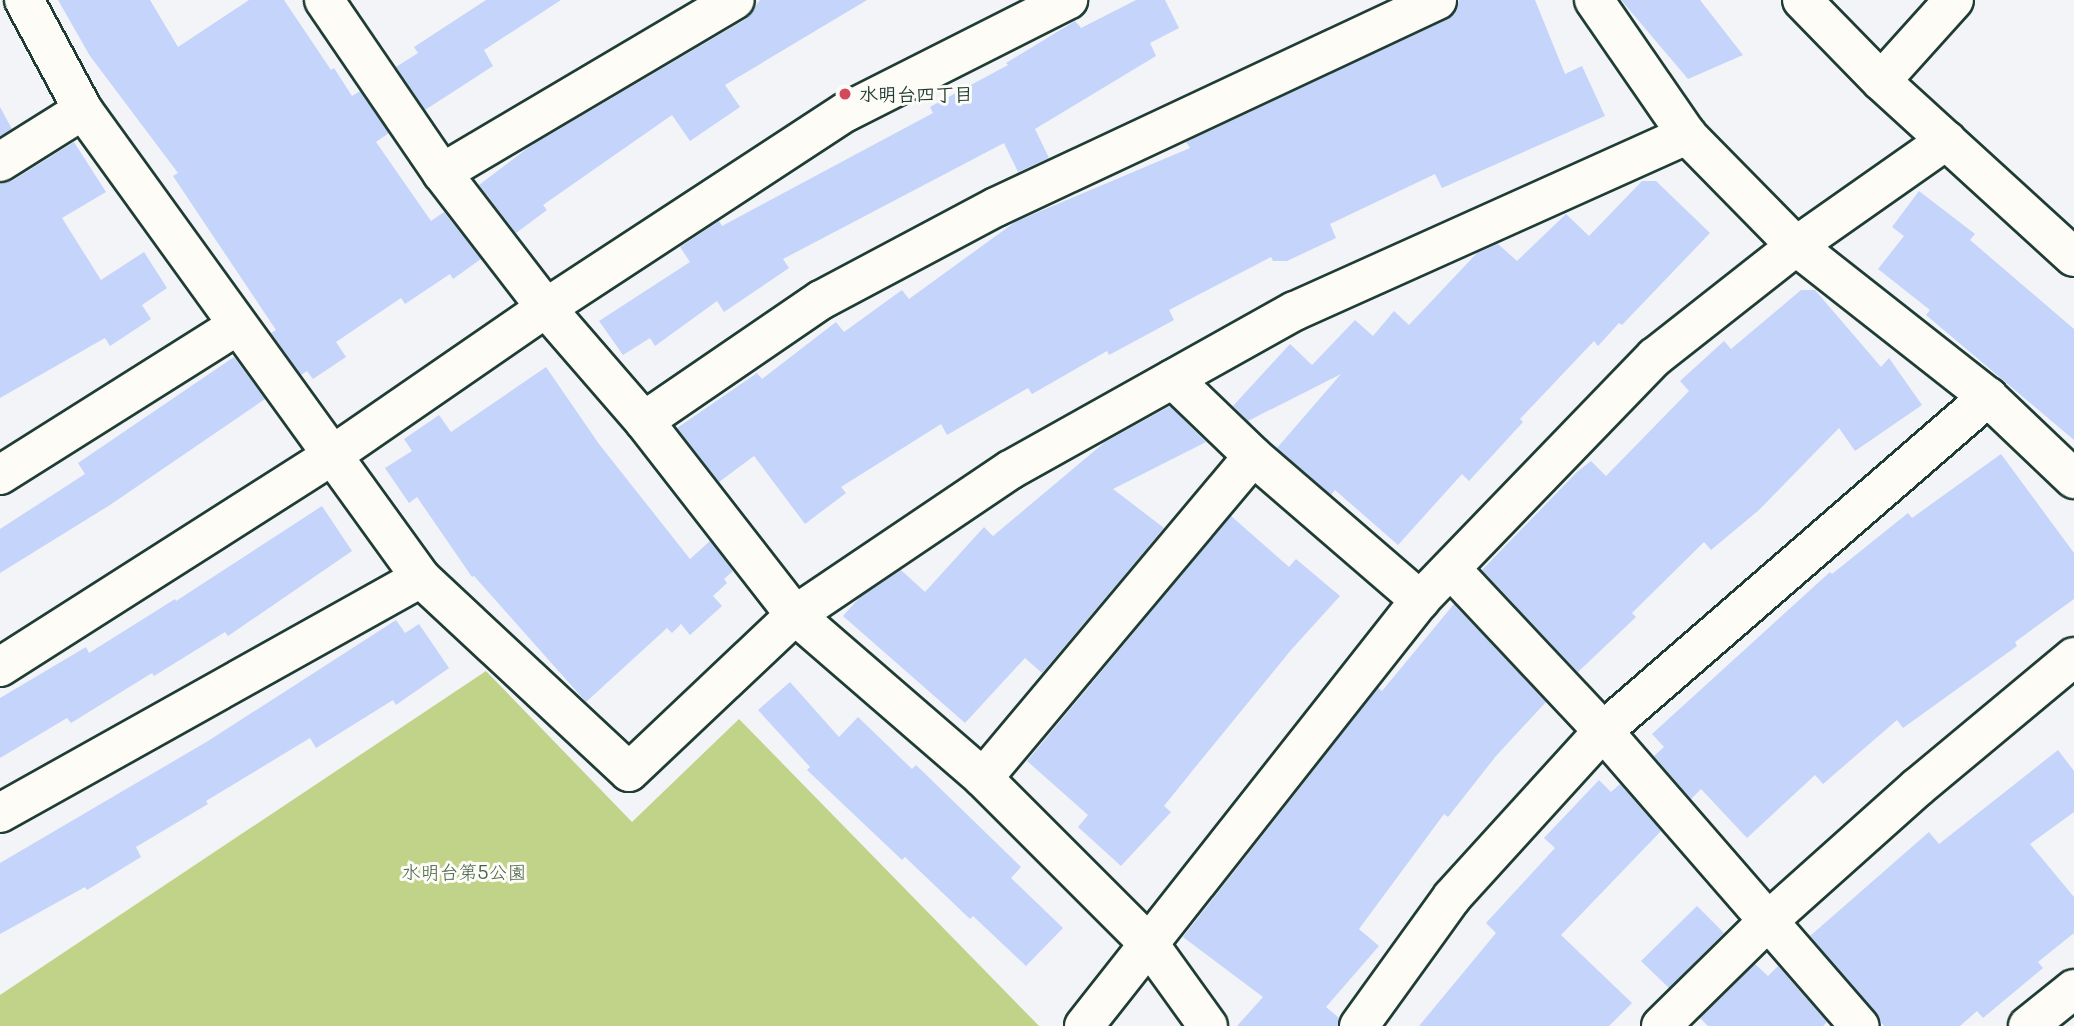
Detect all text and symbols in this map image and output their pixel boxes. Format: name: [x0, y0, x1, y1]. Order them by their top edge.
place label: 水明台四丁目: [859, 83, 973, 105]
marker: 水明台四丁目: [837, 86, 853, 102]
park label: 水明台第5公園: [401, 861, 527, 883]

